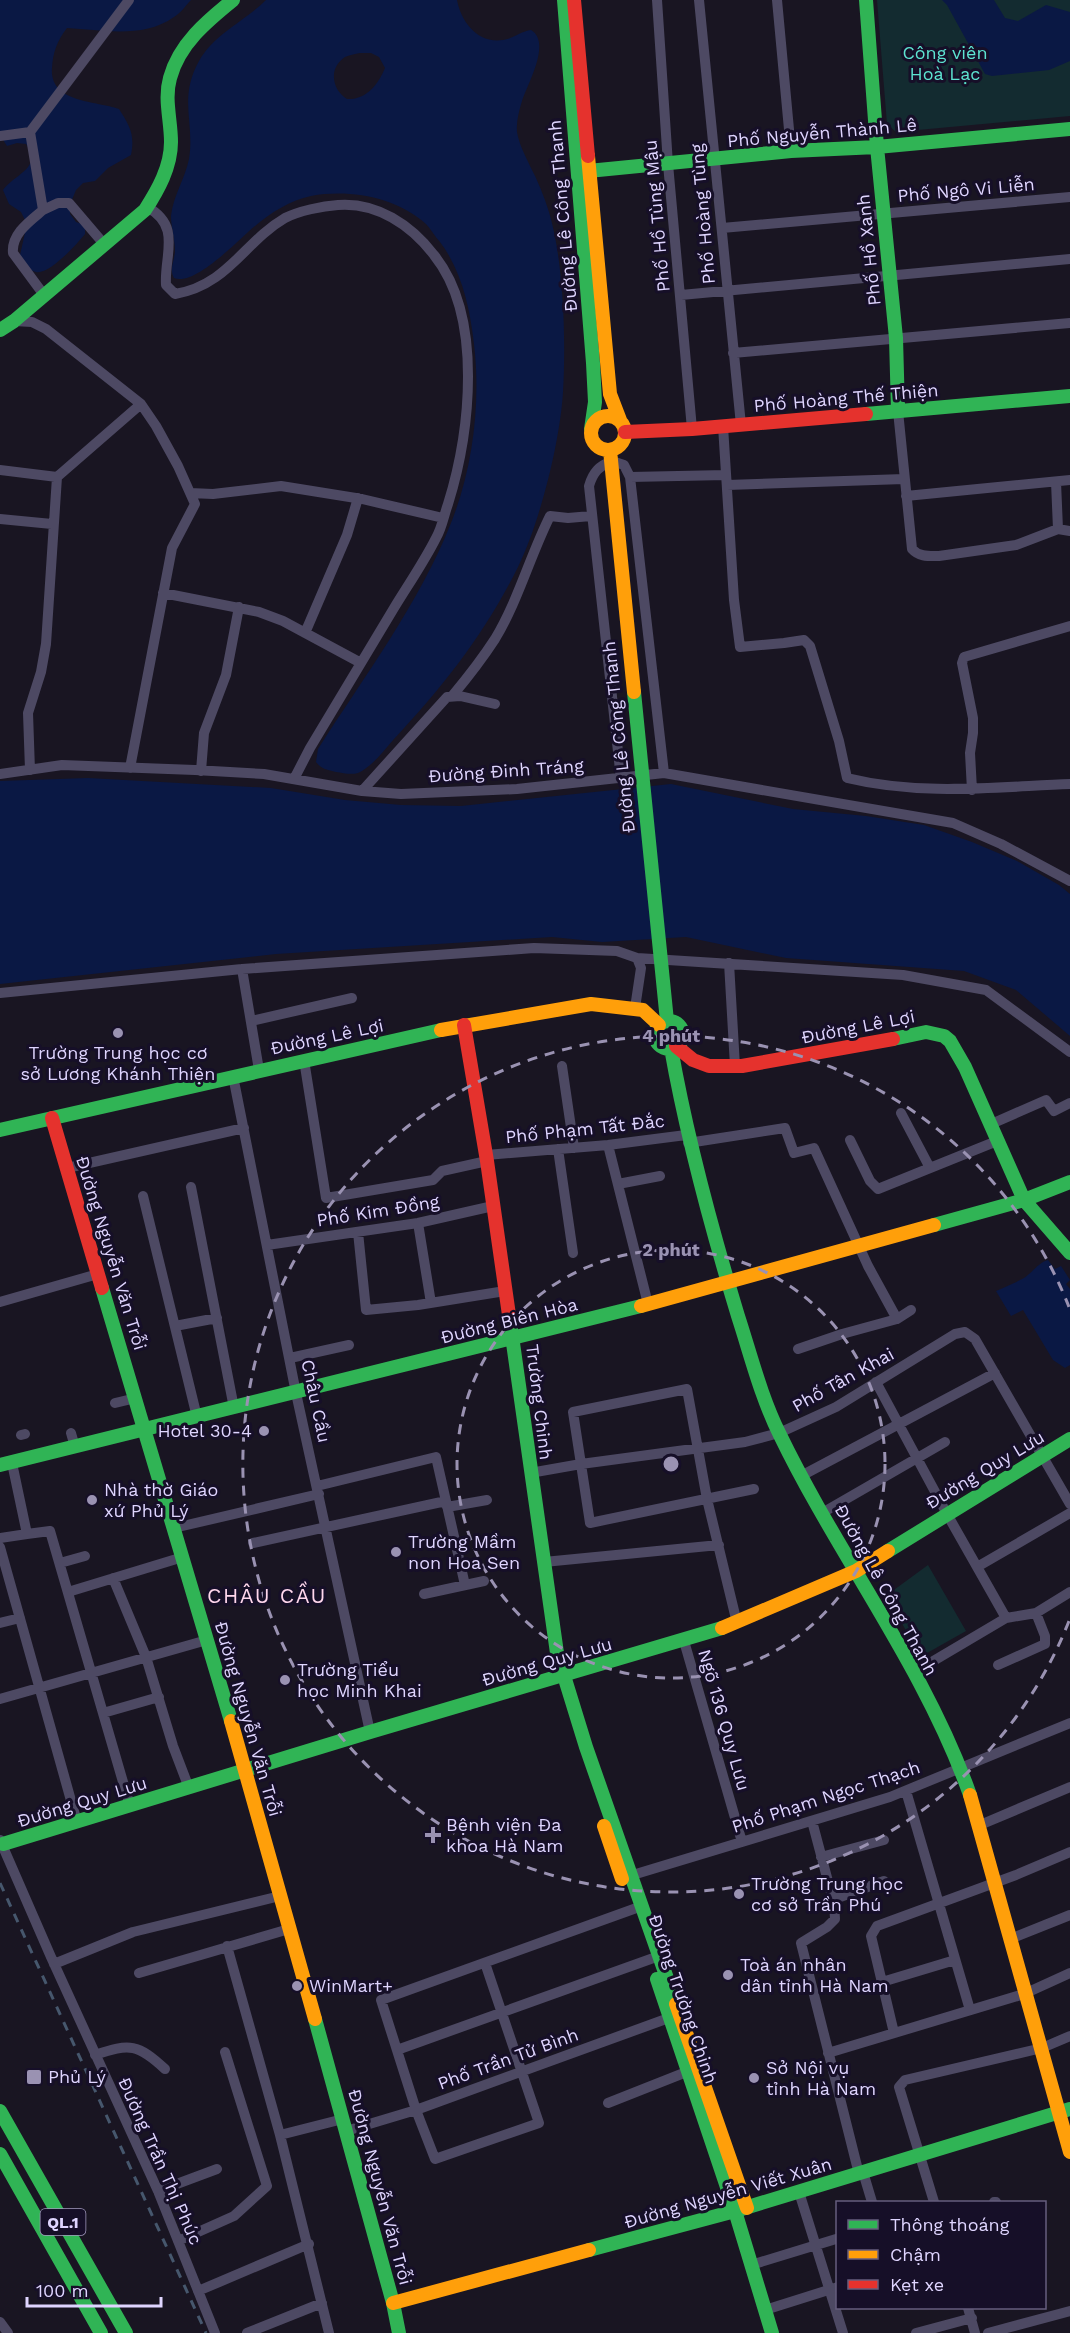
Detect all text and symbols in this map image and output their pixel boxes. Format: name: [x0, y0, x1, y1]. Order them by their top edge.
park label: Công viên Hoà Lạc: [902, 42, 988, 84]
street label: Phố Nguyễn Thành Lê: [726, 114, 918, 151]
street label: Đường Lê Công Thanh: [544, 119, 581, 313]
street label: Phố Hồ Tùng Mậu: [639, 139, 674, 293]
street label: Phố Hoàng Tùng: [686, 142, 719, 285]
street label: Phố Ngô Vi Liễn: [896, 173, 1035, 206]
street label: Phố Hồ Xanh: [852, 193, 885, 307]
street label: Phố Hoàng Thế Thiện: [753, 379, 939, 416]
street label: Đường Lê Công Thanh: [598, 640, 639, 834]
street label: Đường Đinh Tráng: [428, 755, 585, 786]
street label: Đường Lê Lợi: [799, 1005, 916, 1048]
street label: Đường Lê Lợi: [268, 1014, 385, 1059]
text: 4 phút: [642, 1025, 700, 1046]
marker: Trường Trung học cơ sở Lương Khánh Thiện: [111, 1026, 125, 1040]
place label: Trường Trung học cơ sở Lương Khánh Thiện: [21, 1042, 215, 1084]
street label: Phố Phạm Tất Đắc: [504, 1110, 666, 1147]
street label: Đường Nguyễn Văn Trỗi: [72, 1153, 151, 1352]
street label: Phố Kim Đồng: [315, 1190, 441, 1231]
text: 2 phút: [642, 1239, 700, 1260]
street label: Đường Biên Hòa: [438, 1293, 579, 1348]
street label: Trường Chinh: [522, 1343, 557, 1461]
street label: Phố Tân Khai: [788, 1343, 897, 1416]
street label: Châu Cầu: [297, 1357, 336, 1444]
place label: Hotel 30-4: [157, 1420, 252, 1441]
marker: Hotel 30-4: [257, 1424, 271, 1438]
street label: Đường Quy Lưu: [922, 1426, 1048, 1513]
centre of rings: [661, 1454, 681, 1474]
place label: Nhà thờ Giáo xứ Phủ Lý: [104, 1479, 218, 1521]
marker: Nhà thờ Giáo xứ Phủ Lý: [85, 1493, 99, 1507]
street label: Đường Lê Công Thanh: [831, 1500, 942, 1679]
place label: Trường Mầm non Hoa Sen: [408, 1531, 520, 1573]
marker: Trường Mầm non Hoa Sen: [389, 1545, 403, 1559]
district label: CHÂU CẦU: [207, 1581, 327, 1608]
street label: Đường Nguyễn Văn Trỗi: [211, 1619, 286, 1819]
street label: Đường Quy Lưu: [479, 1633, 614, 1690]
street label: Ngõ 136 Quy Lưu: [694, 1647, 755, 1793]
place label: Trường Tiểu học Minh Khai: [297, 1659, 422, 1701]
marker: Trường Tiểu học Minh Khai: [278, 1673, 292, 1687]
street label: Phố Phạm Ngọc Thạch: [729, 1756, 923, 1837]
street label: Đường Quy Lưu: [15, 1772, 149, 1831]
place label: Bệnh viện Đa khoa Hà Nam: [446, 1814, 564, 1856]
marker: Bệnh viện Đa khoa Hà Nam: [424, 1826, 442, 1844]
place label: Trường Trung học cơ sở Trần Phú: [751, 1873, 903, 1915]
marker: Trường Trung học cơ sở Trần Phú: [732, 1887, 746, 1901]
street label: Đường Trường Chinh: [645, 1911, 722, 2086]
place label: Toà án nhân dân tỉnh Hà Nam: [740, 1954, 889, 1996]
marker: Toà án nhân dân tỉnh Hà Nam: [721, 1968, 735, 1982]
place label: WinMart+: [309, 1975, 393, 1996]
marker: WinMart+: [290, 1979, 304, 1993]
street label: Phố Trần Tử Bình: [435, 2023, 581, 2094]
place label: Sở Nội vụ tỉnh Hà Nam: [766, 2057, 876, 2099]
place label: Phủ Lý: [48, 2066, 107, 2087]
marker: Phủ Lý: [25, 2068, 43, 2086]
marker: Sở Nội vụ tỉnh Hà Nam: [747, 2071, 761, 2085]
street label: Đường Trần Thị Phúc: [114, 2074, 207, 2248]
street label: Đường Nguyễn Văn Trỗi: [344, 2087, 417, 2287]
street label: Đường Nguyễn Viết Xuân: [622, 2153, 834, 2232]
legend: [836, 2201, 1046, 2309]
road number: QL.1: [40, 2209, 86, 2235]
text: Thông thoáng: [890, 2214, 1010, 2235]
text: Chậm: [890, 2244, 941, 2265]
scale bar: [27, 2270, 160, 2308]
text: Kẹt xe: [890, 2274, 944, 2295]
text: 100 m: [36, 2280, 89, 2301]

